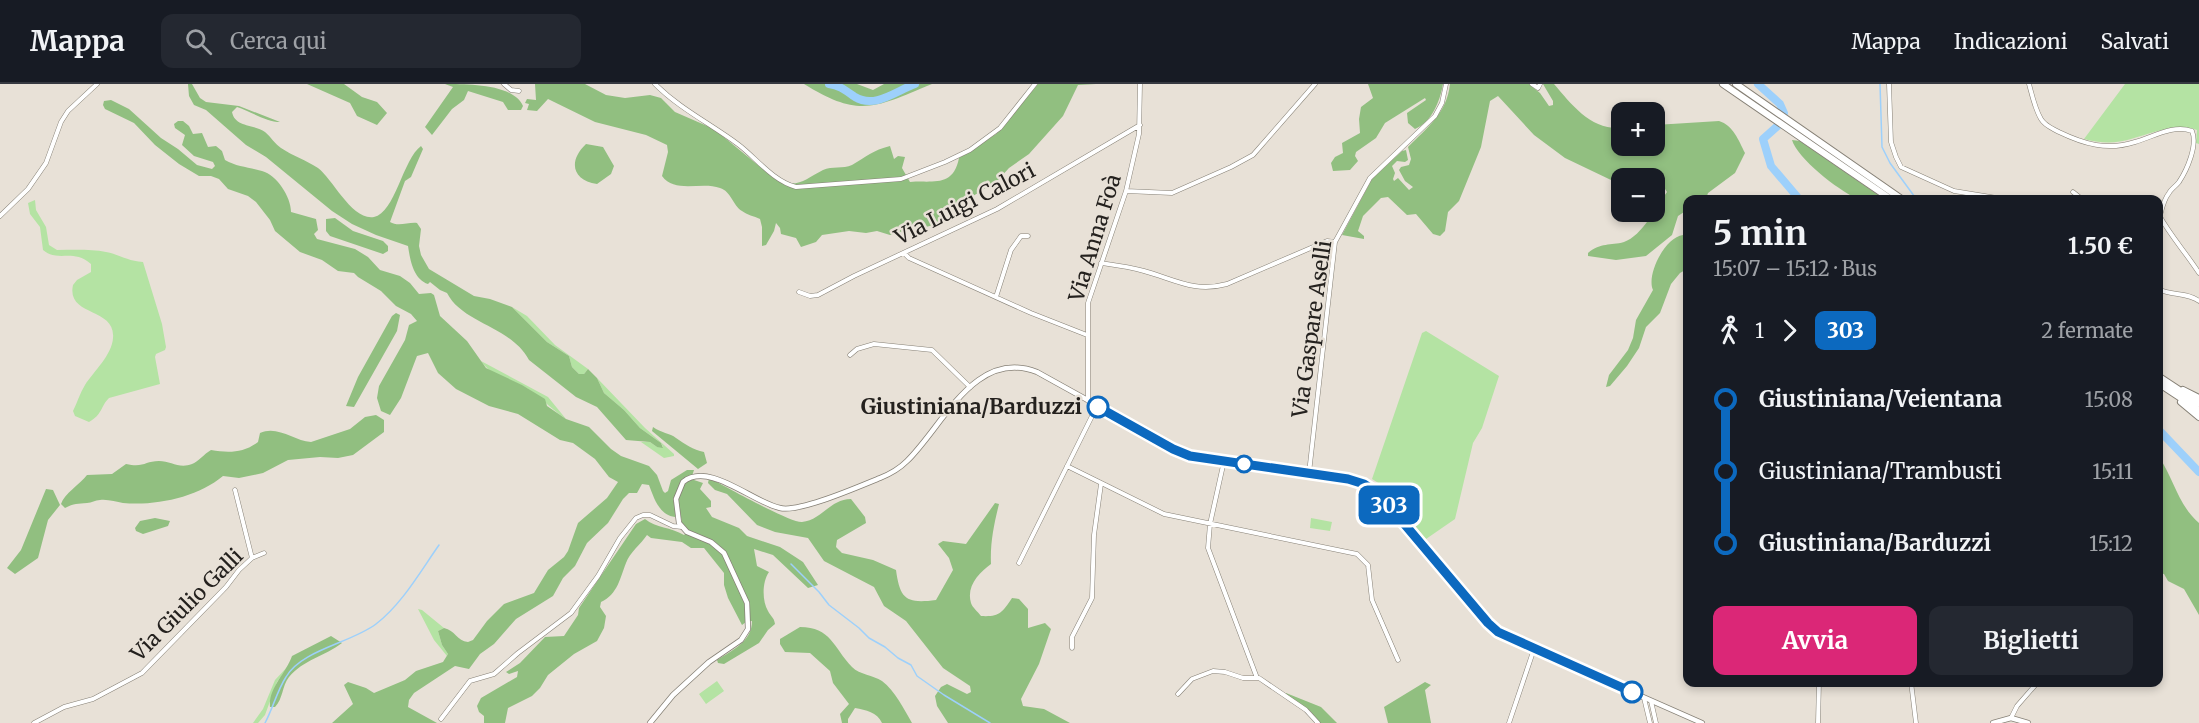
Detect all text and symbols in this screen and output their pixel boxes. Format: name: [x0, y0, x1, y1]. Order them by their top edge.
search box: [161, 14, 581, 68]
text: Mappa: [30, 23, 125, 59]
icon: search: [182, 25, 215, 58]
text: Cerca qui: [230, 27, 327, 55]
text: Mappa: [1851, 28, 1921, 55]
text: Indicazioni: [1954, 28, 2067, 55]
text: Salvati: [2100, 28, 2169, 55]
map controls: [1611, 102, 1665, 222]
button: +: [1611, 102, 1665, 156]
street label: Via Luigi Calori: [889, 156, 1040, 251]
button: −: [1611, 168, 1665, 222]
street label: Via Anna Foà: [1062, 171, 1127, 306]
text: 5 min: [1713, 213, 1807, 254]
text: 1.50 €: [2068, 232, 2133, 260]
street label: Via Gaspare Aselli: [1286, 238, 1337, 420]
text: 15:07 – 15:12 · Bus: [1713, 256, 1877, 281]
icon: walk: [1713, 314, 1746, 347]
icon: forward: [1773, 314, 1806, 347]
text: 303: [1827, 317, 1864, 344]
text: 1: [1755, 318, 1764, 343]
text: 2 fermate: [2041, 318, 2133, 343]
text: Giustiniana/Veientana: [1759, 385, 2002, 413]
text: 15:08: [2085, 387, 2133, 412]
place label: Giustiniana/Barduzzi: [861, 393, 1082, 420]
marker: Giustiniana/Barduzzi: [1087, 396, 1109, 418]
unlabelled marker: [1235, 455, 1253, 473]
text: Giustiniana/Trambusti: [1759, 457, 2002, 485]
text: 15:11: [2092, 459, 2133, 484]
line badge: 303: [1354, 486, 1424, 524]
text: 303: [1371, 492, 1407, 519]
text: Giustiniana/Barduzzi: [1759, 529, 1991, 557]
text: 15:12: [2089, 531, 2133, 556]
street label: Via Giulio Galli: [124, 543, 249, 667]
button: Avvia: [1713, 606, 1917, 675]
button: Biglietti: [1929, 606, 2133, 675]
unlabelled marker: [1621, 681, 1643, 703]

